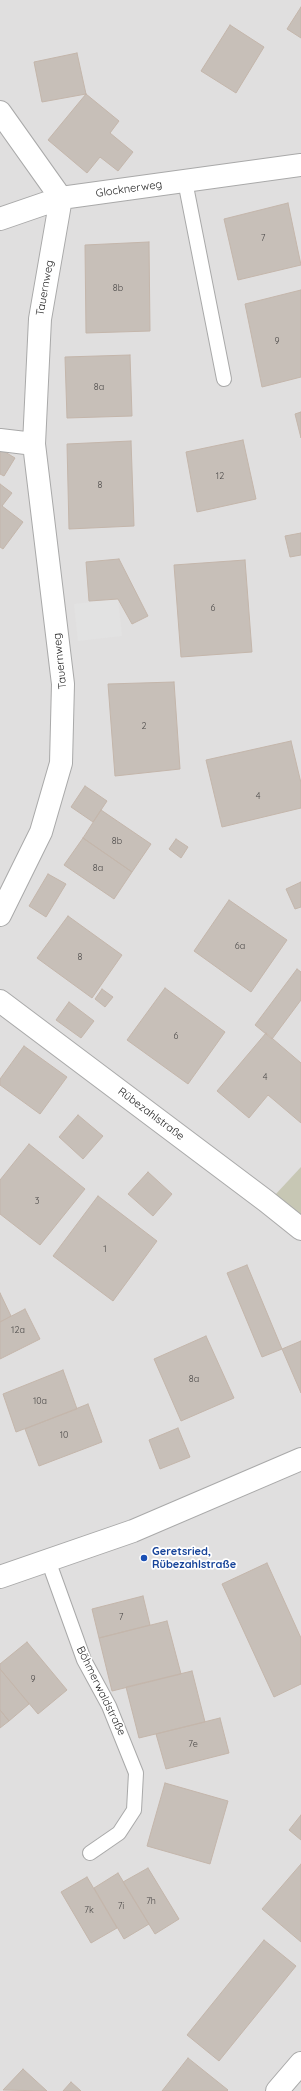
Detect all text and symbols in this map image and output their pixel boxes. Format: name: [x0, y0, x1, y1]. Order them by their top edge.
street label: Glocknerweg: [95, 178, 163, 200]
house number: 7: [261, 233, 265, 243]
street label: Tauernweg: [34, 259, 56, 317]
house number: 8b: [113, 283, 123, 293]
house number: 9: [274, 336, 280, 346]
house number: 8a: [94, 382, 104, 392]
house number: 12: [216, 471, 224, 481]
house number: 8: [98, 480, 102, 490]
house number: 6: [211, 603, 215, 613]
street label: Tauernweg: [50, 632, 70, 690]
house number: 2: [142, 721, 146, 731]
house number: 4: [256, 791, 260, 801]
house number: 8b: [112, 836, 122, 846]
house number: 8a: [93, 863, 103, 873]
house number: 6a: [235, 941, 245, 951]
house number: 8: [78, 952, 82, 962]
house number: 6: [174, 1031, 178, 1041]
house number: 4: [263, 1072, 267, 1082]
street label: Rübezahlstraße: [115, 1085, 187, 1143]
house number: 3: [35, 1196, 39, 1206]
house number: 1: [103, 1244, 107, 1254]
house number: 12a: [11, 1325, 25, 1335]
house number: 8a: [189, 1374, 199, 1384]
house number: 10a: [33, 1396, 47, 1406]
house number: 10: [60, 1430, 68, 1440]
place label: Geretsried, Rübezahlstraße: [152, 1545, 236, 1571]
marker: Geretsried, Rübezahlstraße: [139, 1553, 149, 1563]
house number: 7: [119, 1612, 123, 1622]
street label: Böhmerwaldstraße: [74, 1644, 128, 1738]
house number: 9: [30, 1674, 36, 1684]
house number: 7e: [188, 1739, 198, 1749]
house number: 7h: [146, 1896, 156, 1906]
house number: 7i: [118, 1901, 124, 1911]
house number: 7k: [84, 1905, 94, 1915]

